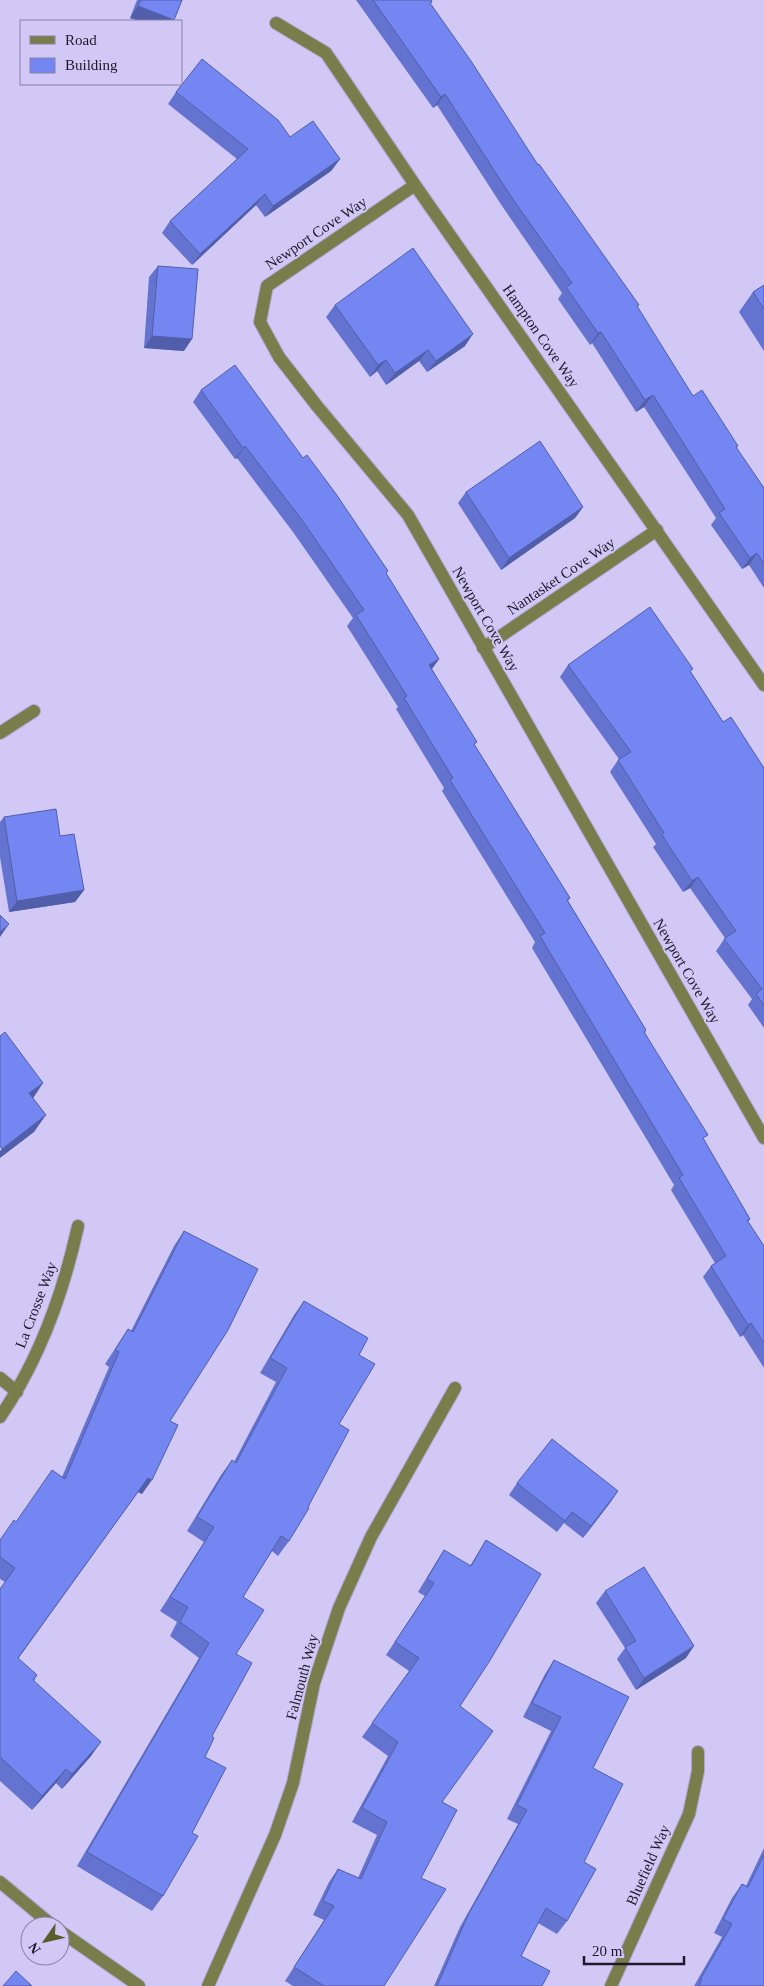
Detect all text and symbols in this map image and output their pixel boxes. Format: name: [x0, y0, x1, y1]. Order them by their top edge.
legend: [20, 20, 182, 85]
text: Road: [65, 32, 97, 48]
text: Building: [65, 57, 118, 73]
street label: Newport Cove Way: [262, 193, 370, 273]
street label: Hampton Cove Way: [500, 282, 583, 391]
street label: Nantasket Cove Way: [504, 534, 618, 618]
street label: Newport Cove Way: [449, 564, 523, 675]
street label: Newport Cove Way: [650, 916, 724, 1027]
street label: La Crosse Way: [12, 1259, 60, 1350]
street label: Falmouth Way: [283, 1632, 321, 1722]
street label: Bluefield Way: [623, 1822, 673, 1908]
north arrow: [20, 1916, 70, 1966]
scale bar: [584, 1934, 684, 1966]
text: N: [26, 1940, 44, 1956]
text: 20 m: [592, 1943, 623, 1959]

